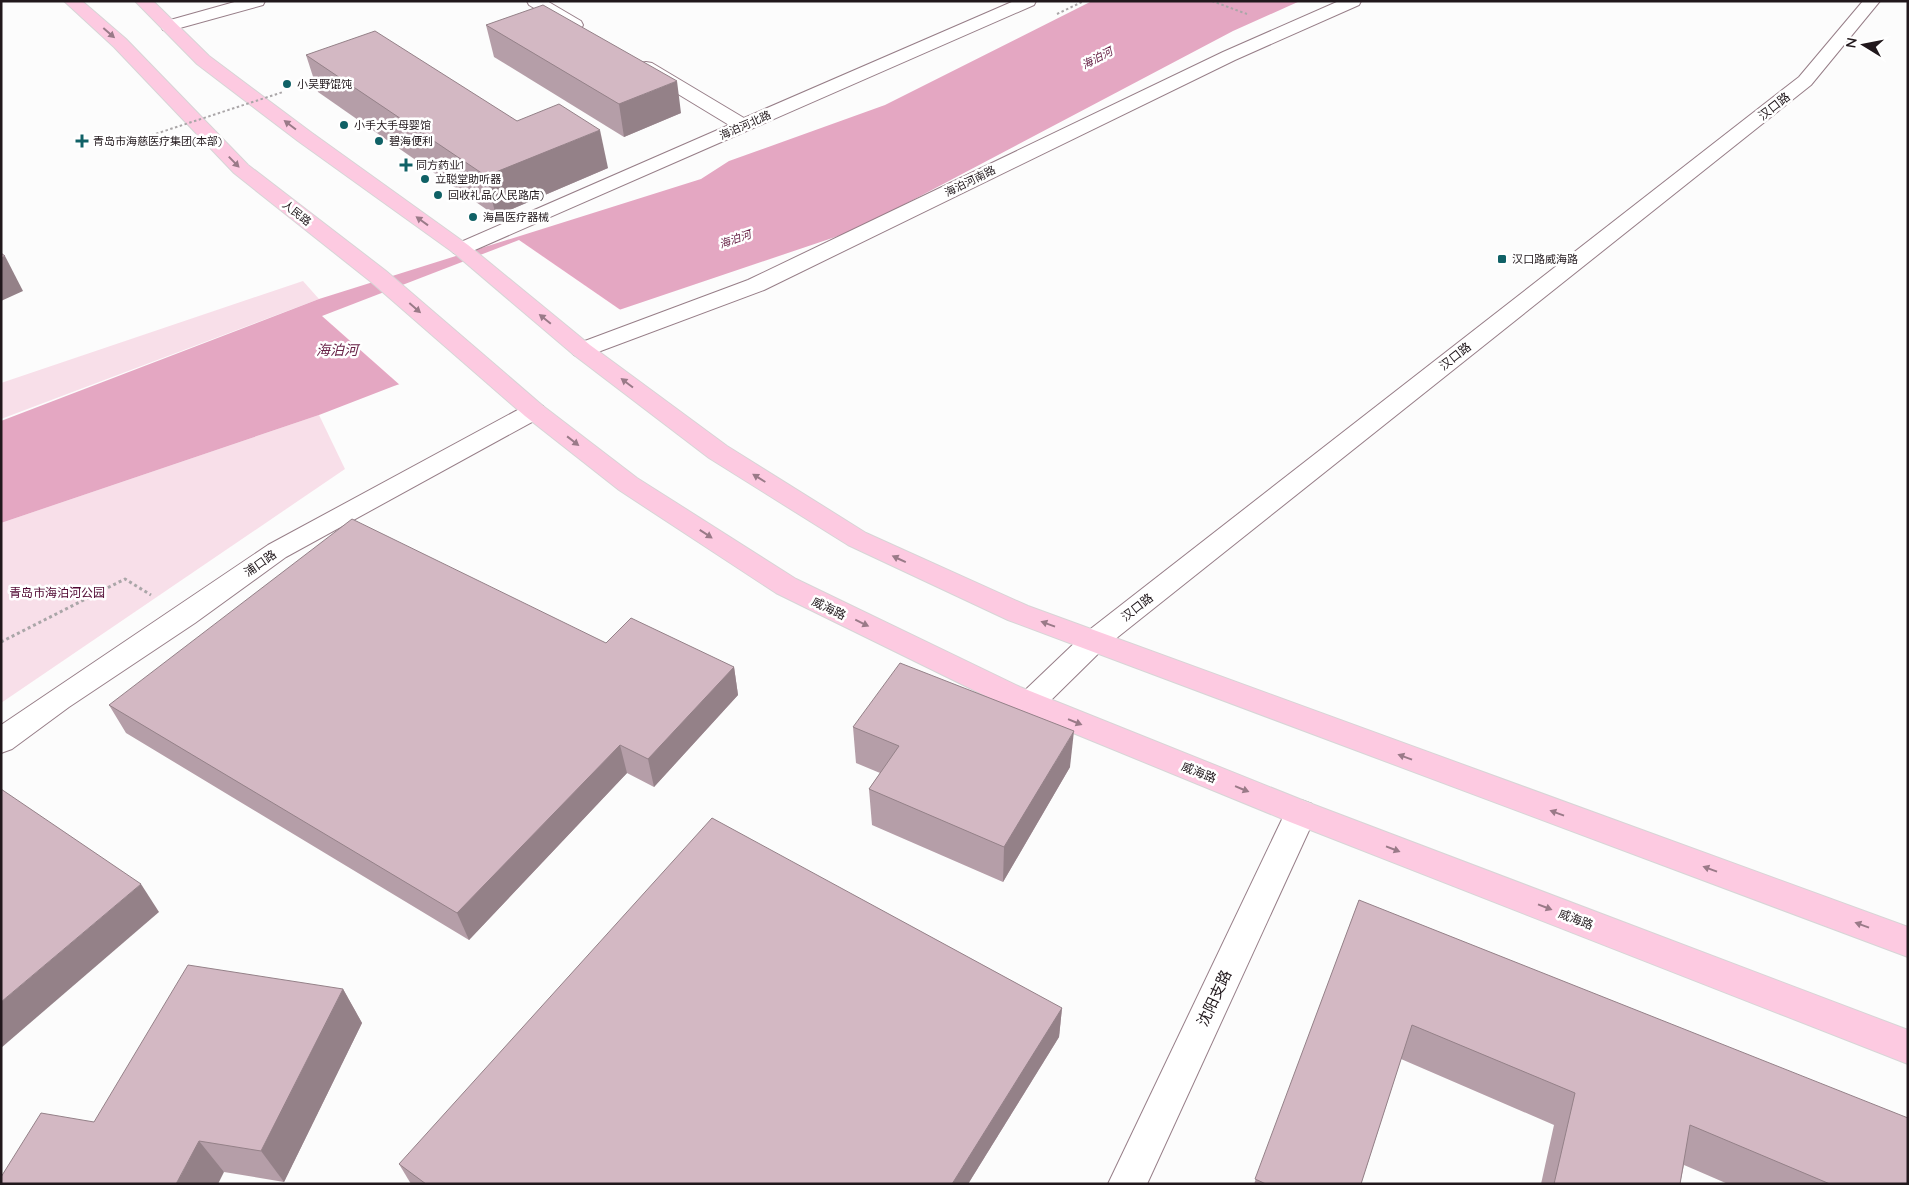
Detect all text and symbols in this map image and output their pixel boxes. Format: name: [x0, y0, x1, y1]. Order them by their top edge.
north arrow: [1839, 20, 1889, 70]
one-way arrow: [102, 28, 115, 39]
text: N: [1841, 36, 1861, 49]
water label: 海泊河: [1079, 43, 1117, 72]
place label: 小吴野馄饨: [297, 77, 352, 91]
marker: 小吴野馄饨: [281, 78, 293, 90]
street label: 汉口路: [1755, 89, 1793, 123]
street label: 海泊河北路: [717, 107, 773, 143]
place label: 小手大手母婴馆: [354, 118, 431, 132]
marker: 小手大手母婴馆: [338, 119, 350, 131]
one-way arrow: [284, 120, 297, 131]
marker: 青岛市海慈医疗集团(本部): [75, 134, 89, 148]
place label: 青岛市海慈医疗集团(本部): [93, 134, 222, 148]
place label: 碧海便利: [389, 134, 433, 148]
marker: 碧海便利: [373, 135, 385, 147]
one-way arrow: [228, 156, 240, 168]
place label: 同方药业1: [416, 158, 464, 172]
marker: 同方药业1: [400, 159, 412, 171]
street label: 海泊河南路: [942, 163, 998, 199]
place label: 立聪堂助听器: [435, 172, 501, 186]
marker: 立聪堂助听器: [419, 173, 431, 185]
place label: 回收礼品(人民路店): [448, 188, 544, 202]
marker: 回收礼品(人民路店): [432, 189, 444, 201]
street label: 人民路: [280, 197, 314, 229]
place label: 海昌医疗器械: [483, 210, 549, 224]
marker: 海昌医疗器械: [467, 211, 479, 223]
one-way arrow: [415, 216, 429, 226]
water label: 海泊河: [717, 226, 755, 251]
place label: 汉口路威海路: [1512, 252, 1578, 266]
marker: 汉口路威海路: [1496, 253, 1508, 265]
one-way arrow: [408, 303, 421, 314]
one-way arrow: [539, 313, 551, 325]
street label: 汉口路: [1436, 339, 1474, 373]
water label: 海泊河: [316, 341, 361, 359]
one-way arrow: [621, 378, 634, 389]
one-way arrow: [566, 436, 580, 446]
one-way arrow: [752, 473, 765, 482]
one-way arrow: [699, 530, 712, 539]
street label: 浦口路: [241, 547, 279, 579]
one-way arrow: [892, 554, 907, 563]
park label: 青岛市海泊河公园: [9, 585, 105, 600]
street label: 汉口路: [1118, 590, 1156, 624]
street label: 威海路: [810, 593, 848, 623]
one-way arrow: [855, 620, 869, 628]
one-way arrow: [1040, 620, 1055, 628]
one-way arrow: [1068, 718, 1082, 726]
one-way arrow: [1398, 752, 1412, 760]
street label: 威海路: [1179, 758, 1219, 786]
one-way arrow: [1235, 785, 1250, 793]
one-way arrow: [1549, 809, 1564, 817]
one-way arrow: [1386, 846, 1401, 853]
one-way arrow: [1702, 865, 1717, 872]
one-way arrow: [1538, 903, 1553, 911]
street label: 威海路: [1557, 906, 1595, 932]
one-way arrow: [1854, 921, 1869, 929]
street label: 沈阳支路: [1193, 967, 1235, 1029]

